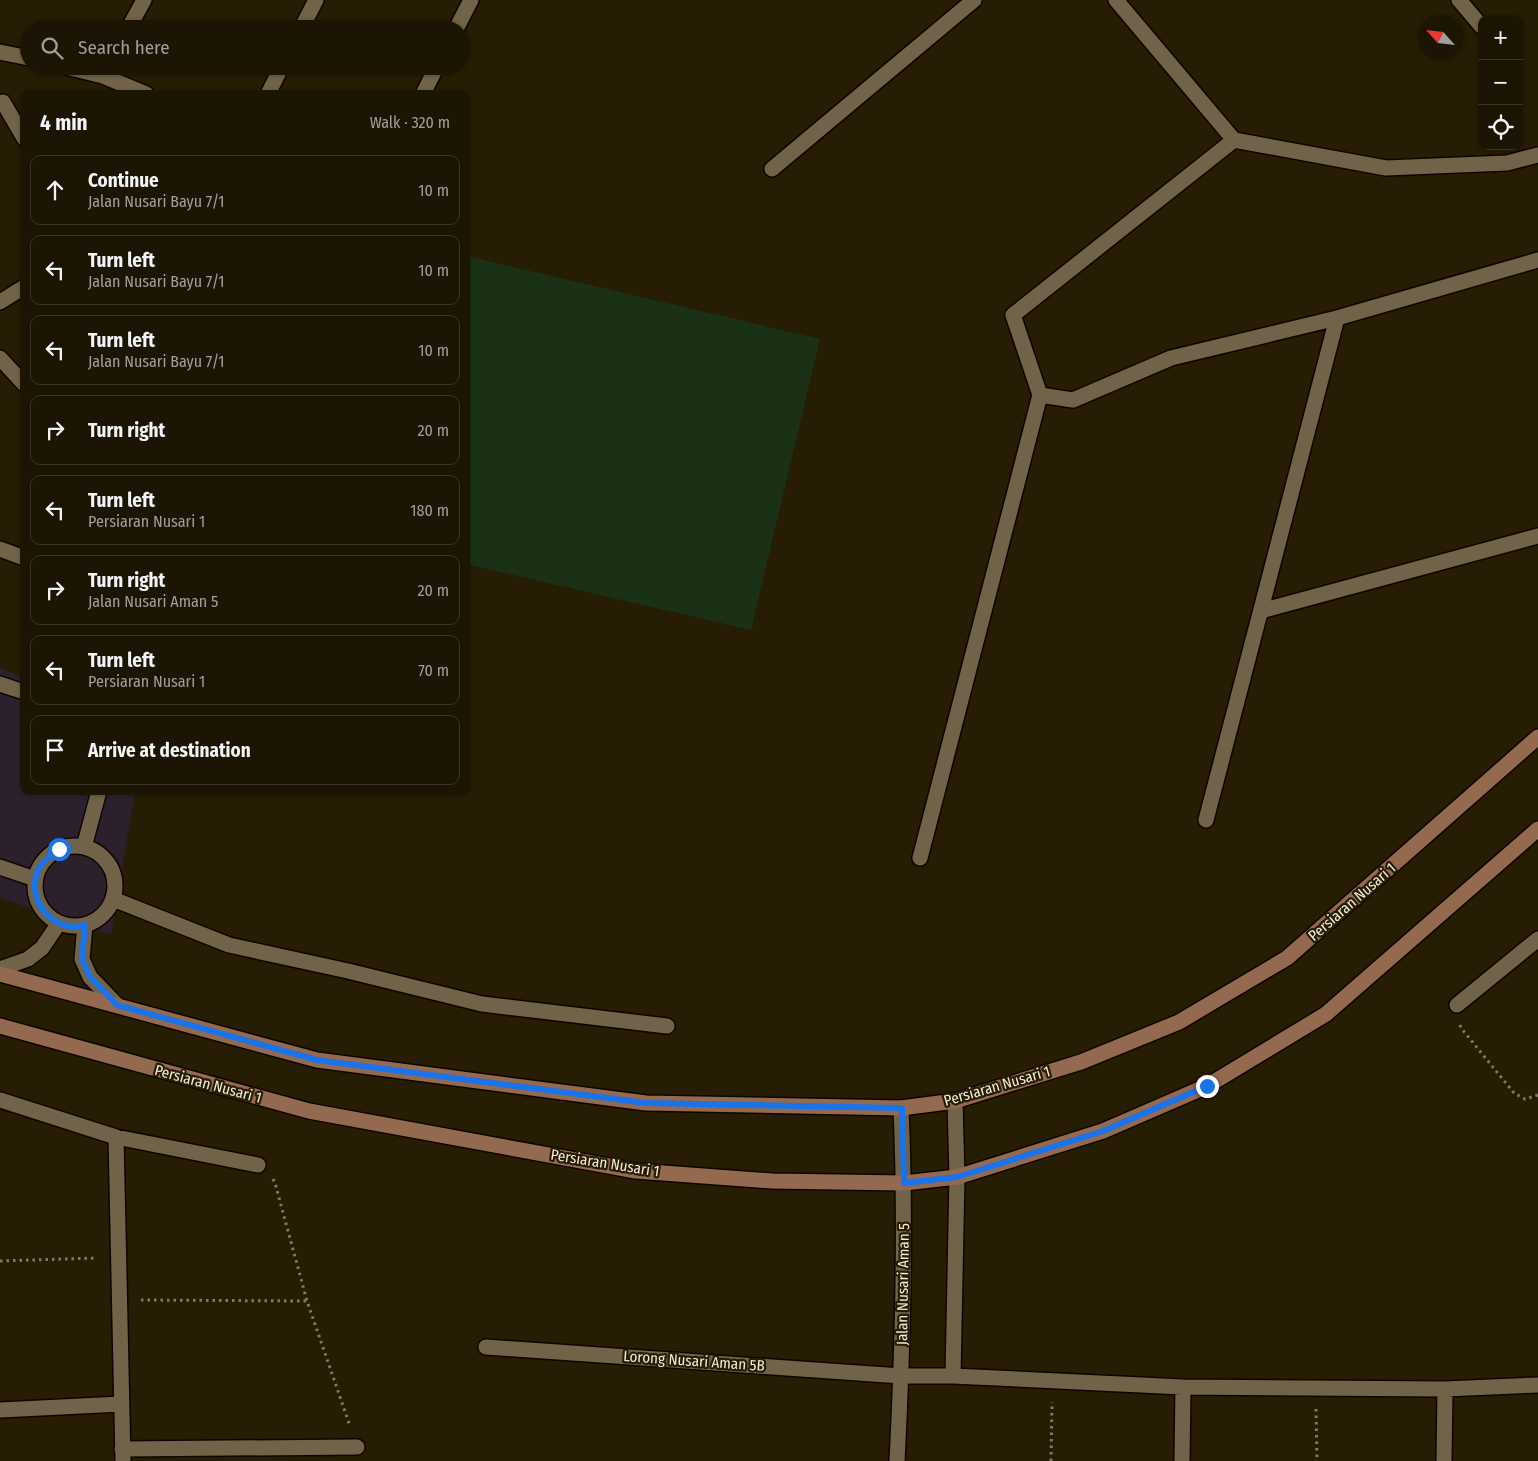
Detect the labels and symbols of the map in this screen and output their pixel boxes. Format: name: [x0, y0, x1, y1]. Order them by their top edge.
north arrow: [1418, 15, 1463, 60]
route start: [48, 838, 71, 861]
street label: Persiaran Nusari 1: [1305, 859, 1399, 945]
street label: Persiaran Nusari 1: [153, 1061, 263, 1107]
street label: Persiaran Nusari 1: [942, 1062, 1052, 1110]
route end: [1196, 1075, 1219, 1098]
street label: Persiaran Nusari 1: [549, 1146, 661, 1180]
street label: Jalan Nusari Aman 5: [893, 1223, 913, 1345]
street label: Lorong Nusari Aman 5B: [623, 1347, 765, 1375]

